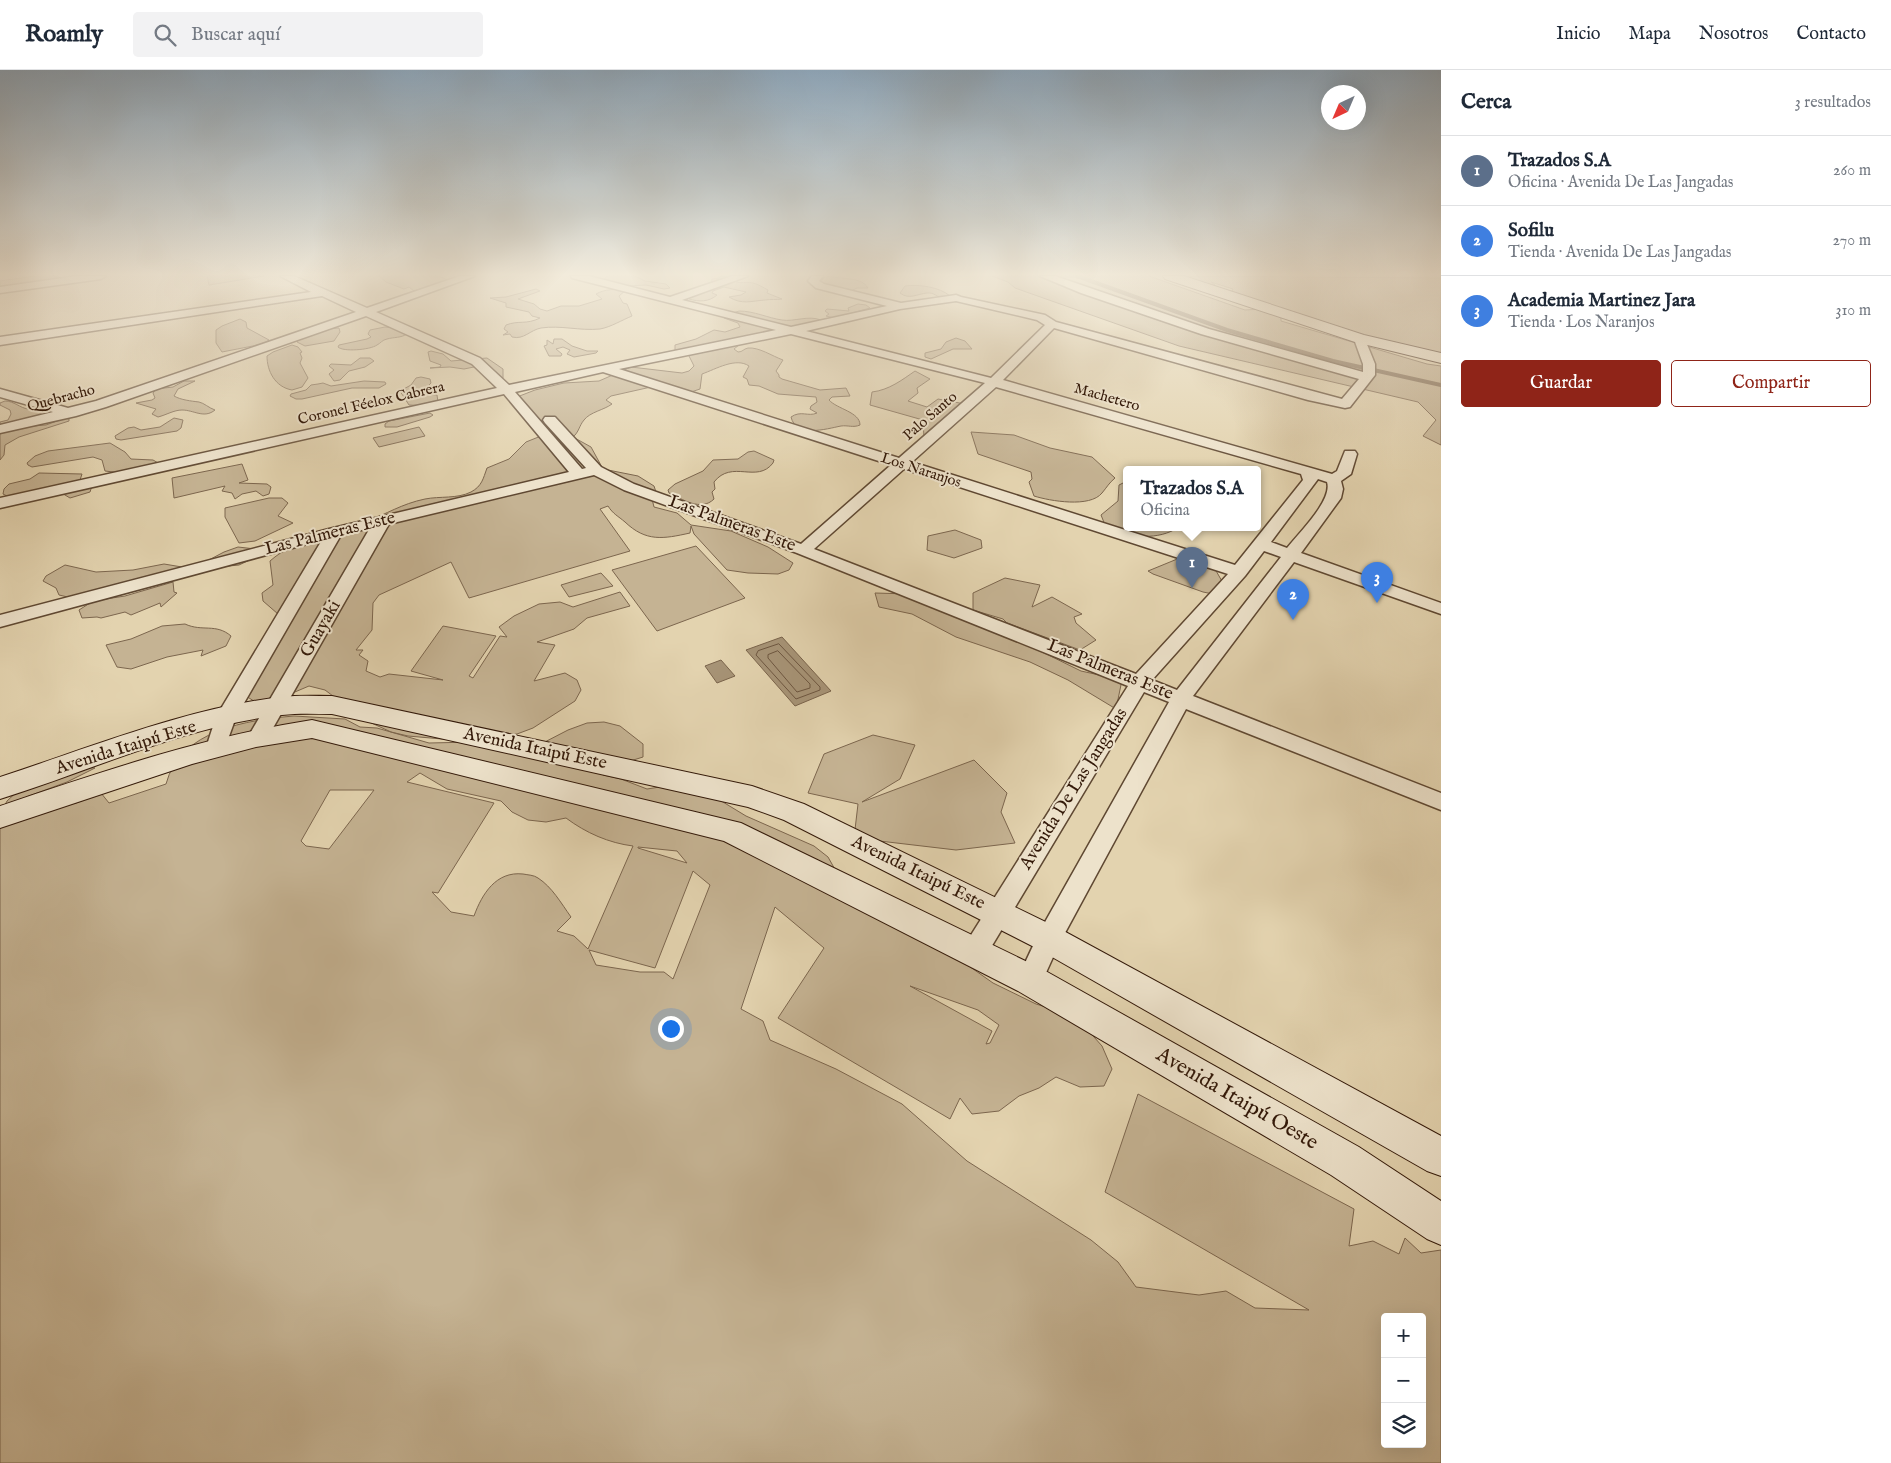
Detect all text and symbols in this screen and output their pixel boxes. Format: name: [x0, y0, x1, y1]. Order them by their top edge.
search box: [133, 12, 483, 57]
text: Roamly: [25, 19, 103, 50]
icon: search: [151, 21, 179, 49]
text: Buscar aquí: [191, 23, 280, 47]
text: Inicio: [1556, 23, 1601, 46]
text: Mapa: [1629, 23, 1671, 46]
text: Nosotros: [1699, 23, 1768, 46]
text: Contacto: [1796, 23, 1866, 46]
north arrow: [1321, 85, 1366, 130]
text: Cerca: [1461, 89, 1511, 116]
text: 3 resultados: [1795, 93, 1871, 113]
text: Trazados S.A: [1508, 149, 1611, 173]
text: 1: [1474, 161, 1480, 181]
text: 260 m: [1833, 161, 1871, 181]
text: Oficina · Avenida De Las Jangadas: [1508, 173, 1733, 193]
text: Sofilu: [1508, 219, 1554, 243]
text: 2: [1473, 231, 1481, 251]
text: 270 m: [1832, 231, 1871, 251]
text: Tienda · Avenida De Las Jangadas: [1508, 243, 1732, 263]
text: Academia Martinez Jara: [1508, 289, 1695, 313]
text: 3: [1474, 301, 1480, 321]
text: 310 m: [1835, 301, 1871, 321]
text: Tienda · Los Naranjos: [1508, 313, 1655, 333]
button: Guardar: [1461, 360, 1661, 407]
button: Compartir: [1671, 360, 1871, 407]
street label: Coronel Féelox Cabrera: [296, 377, 447, 429]
street label: Machetero: [1072, 379, 1142, 415]
street label: Quebracho: [25, 380, 97, 416]
street label: Palo Santo: [899, 387, 961, 445]
street label: Los Naranjos: [878, 448, 964, 492]
popup: [1123, 466, 1261, 531]
text: Trazados S.A: [1141, 477, 1243, 501]
street label: Las Palmeras Este: [665, 490, 799, 558]
text: Oficina: [1141, 501, 1190, 521]
street label: Las Palmeras Este: [262, 507, 398, 561]
pin: 1: [1176, 547, 1208, 588]
pin: 3: [1361, 562, 1393, 603]
pin: 2: [1277, 579, 1309, 620]
street label: Guayaki: [295, 596, 347, 662]
street label: Las Palmeras Este: [1044, 634, 1176, 706]
street label: Avenida De Las Jangadas: [1014, 704, 1133, 875]
street label: Avenida Itaipú Este: [52, 716, 199, 781]
street label: Avenida Itaipú Este: [460, 722, 609, 775]
street label: Avenida Itaipú Este: [846, 830, 989, 915]
your location: [658, 1016, 684, 1042]
street label: Avenida Itaipú Oeste: [1150, 1041, 1323, 1157]
map controls: [1381, 1313, 1426, 1448]
button: +: [1381, 1313, 1426, 1358]
button: −: [1381, 1358, 1426, 1403]
button: layers: [1381, 1403, 1426, 1448]

